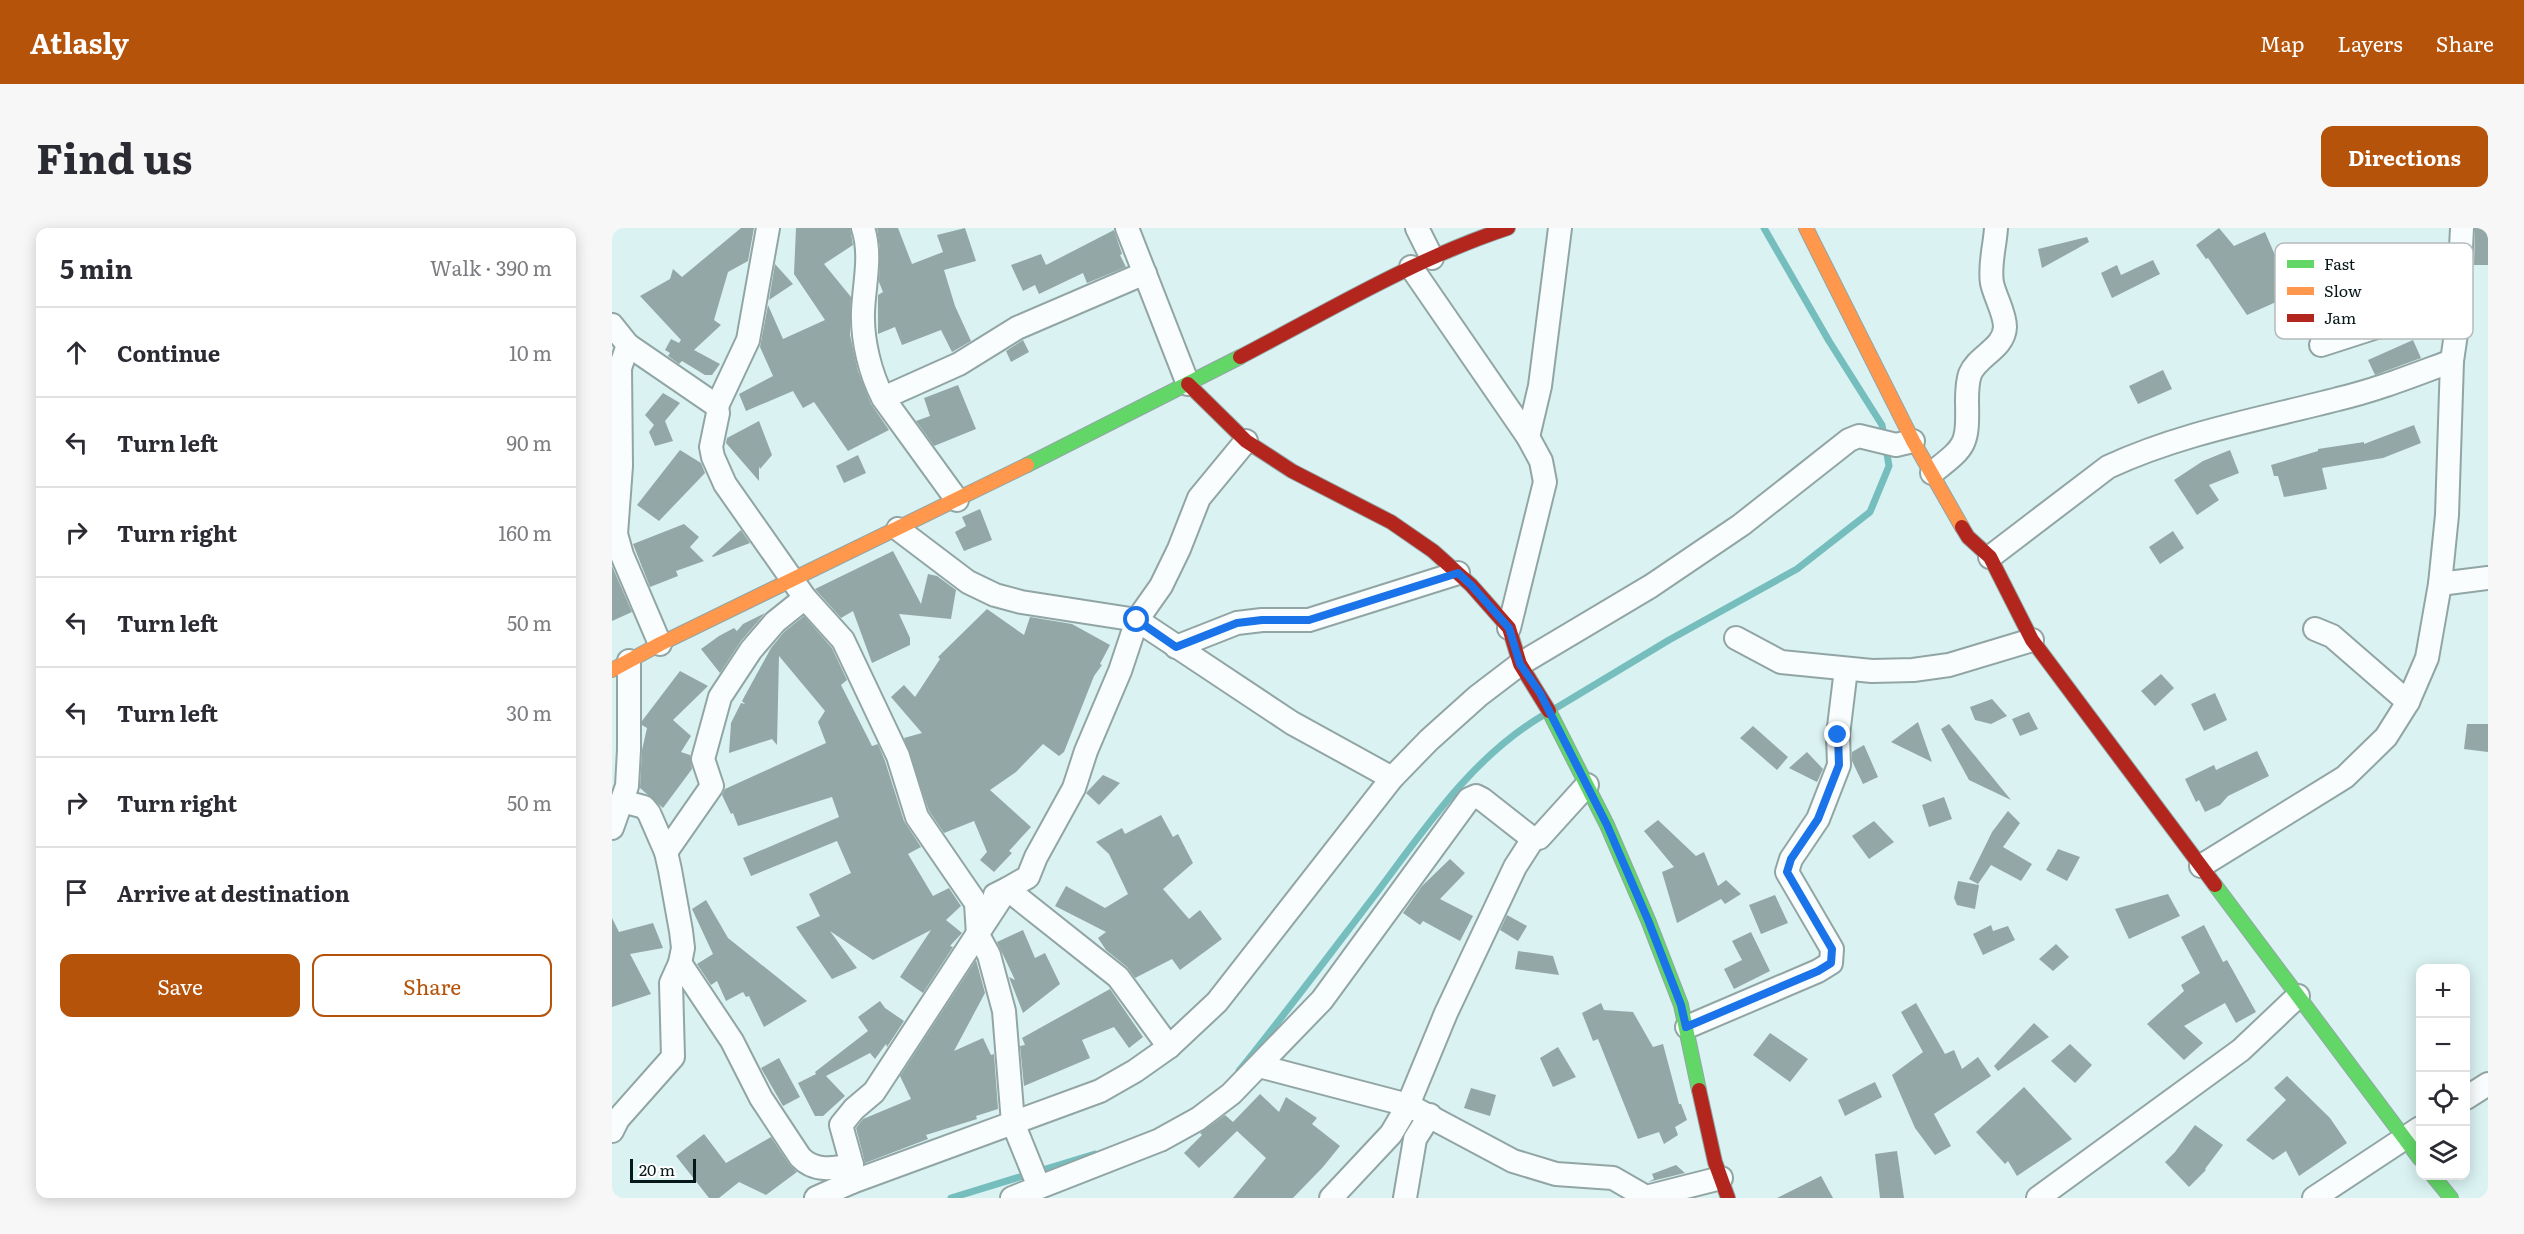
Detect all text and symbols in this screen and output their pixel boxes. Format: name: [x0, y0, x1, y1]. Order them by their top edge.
text: Atlasly: [30, 21, 129, 63]
text: Map: [2260, 27, 2305, 58]
text: Layers: [2338, 27, 2403, 58]
text: Share: [2436, 27, 2494, 58]
text: Find us: [36, 125, 193, 187]
button: Directions: [2321, 126, 2488, 187]
legend: [2275, 243, 2473, 339]
text: 5 min: [60, 248, 133, 287]
text: Fast: [2324, 251, 2356, 275]
text: Walk · 390 m: [430, 252, 552, 282]
text: Slow: [2324, 278, 2362, 302]
text: Jam: [2324, 305, 2357, 329]
icon: ahead: [60, 336, 93, 369]
text: Continue: [117, 336, 220, 369]
text: 10 m: [509, 337, 552, 367]
icon: left: [60, 426, 93, 459]
text: Turn left: [117, 426, 218, 459]
text: 90 m: [507, 427, 552, 457]
icon: right: [60, 516, 93, 549]
text: Turn right: [117, 516, 237, 549]
text: 160 m: [498, 517, 552, 547]
icon: left: [60, 606, 93, 639]
text: Turn left: [117, 606, 218, 639]
route start: [1123, 606, 1149, 632]
text: 50 m: [507, 607, 552, 637]
icon: left: [60, 696, 93, 729]
text: Turn left: [117, 696, 218, 729]
text: 30 m: [506, 697, 552, 727]
route end: [1824, 721, 1850, 747]
icon: right: [60, 786, 93, 819]
text: Turn right: [117, 786, 237, 819]
text: 50 m: [507, 787, 552, 817]
icon: arrive: [60, 876, 93, 909]
text: Arrive at destination: [117, 876, 350, 909]
button: Save: [60, 954, 300, 1017]
button: Share: [312, 954, 552, 1017]
map controls: [2416, 964, 2470, 1180]
button: +: [2416, 964, 2470, 1018]
button: −: [2416, 1018, 2470, 1072]
button: locate: [2416, 1072, 2470, 1126]
button: layers: [2416, 1126, 2470, 1180]
scale bar: [630, 1156, 696, 1184]
text: 20 m: [639, 1157, 675, 1181]

